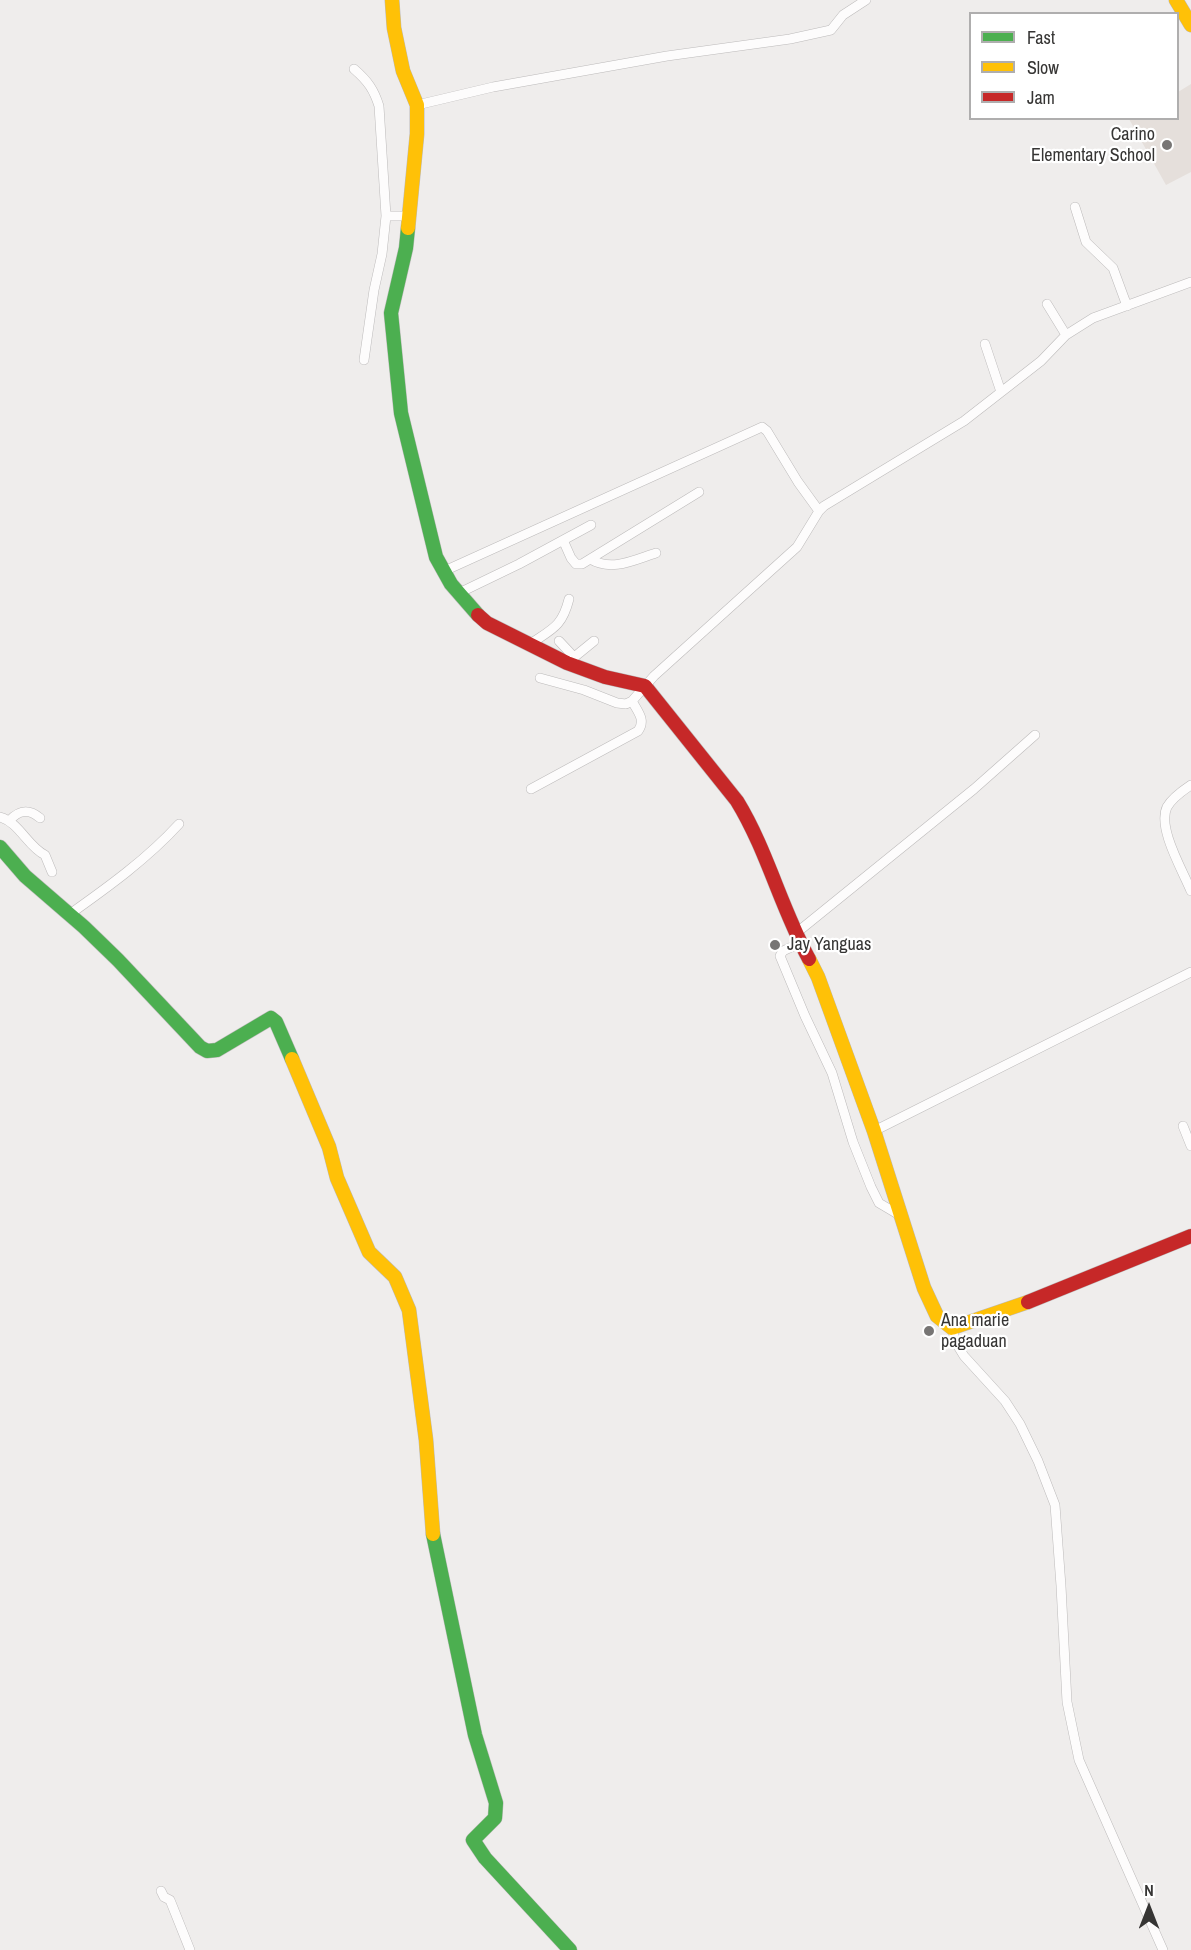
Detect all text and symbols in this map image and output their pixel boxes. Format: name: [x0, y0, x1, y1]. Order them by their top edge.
legend: [969, 12, 1179, 120]
text: Fast: [1027, 25, 1055, 50]
text: Slow: [1027, 55, 1059, 80]
text: Jam: [1027, 85, 1055, 110]
place label: Carino Elementary School: [1031, 124, 1155, 166]
marker: Carino Elementary School: [1160, 138, 1174, 152]
place label: Jay Yanguas: [787, 934, 871, 956]
marker: Jay Yanguas: [768, 938, 782, 952]
place label: Ana marie pagaduan: [941, 1310, 1009, 1352]
marker: Ana marie pagaduan: [922, 1324, 936, 1338]
north arrow: [1119, 1878, 1179, 1938]
text: N: [1144, 1879, 1154, 1901]

